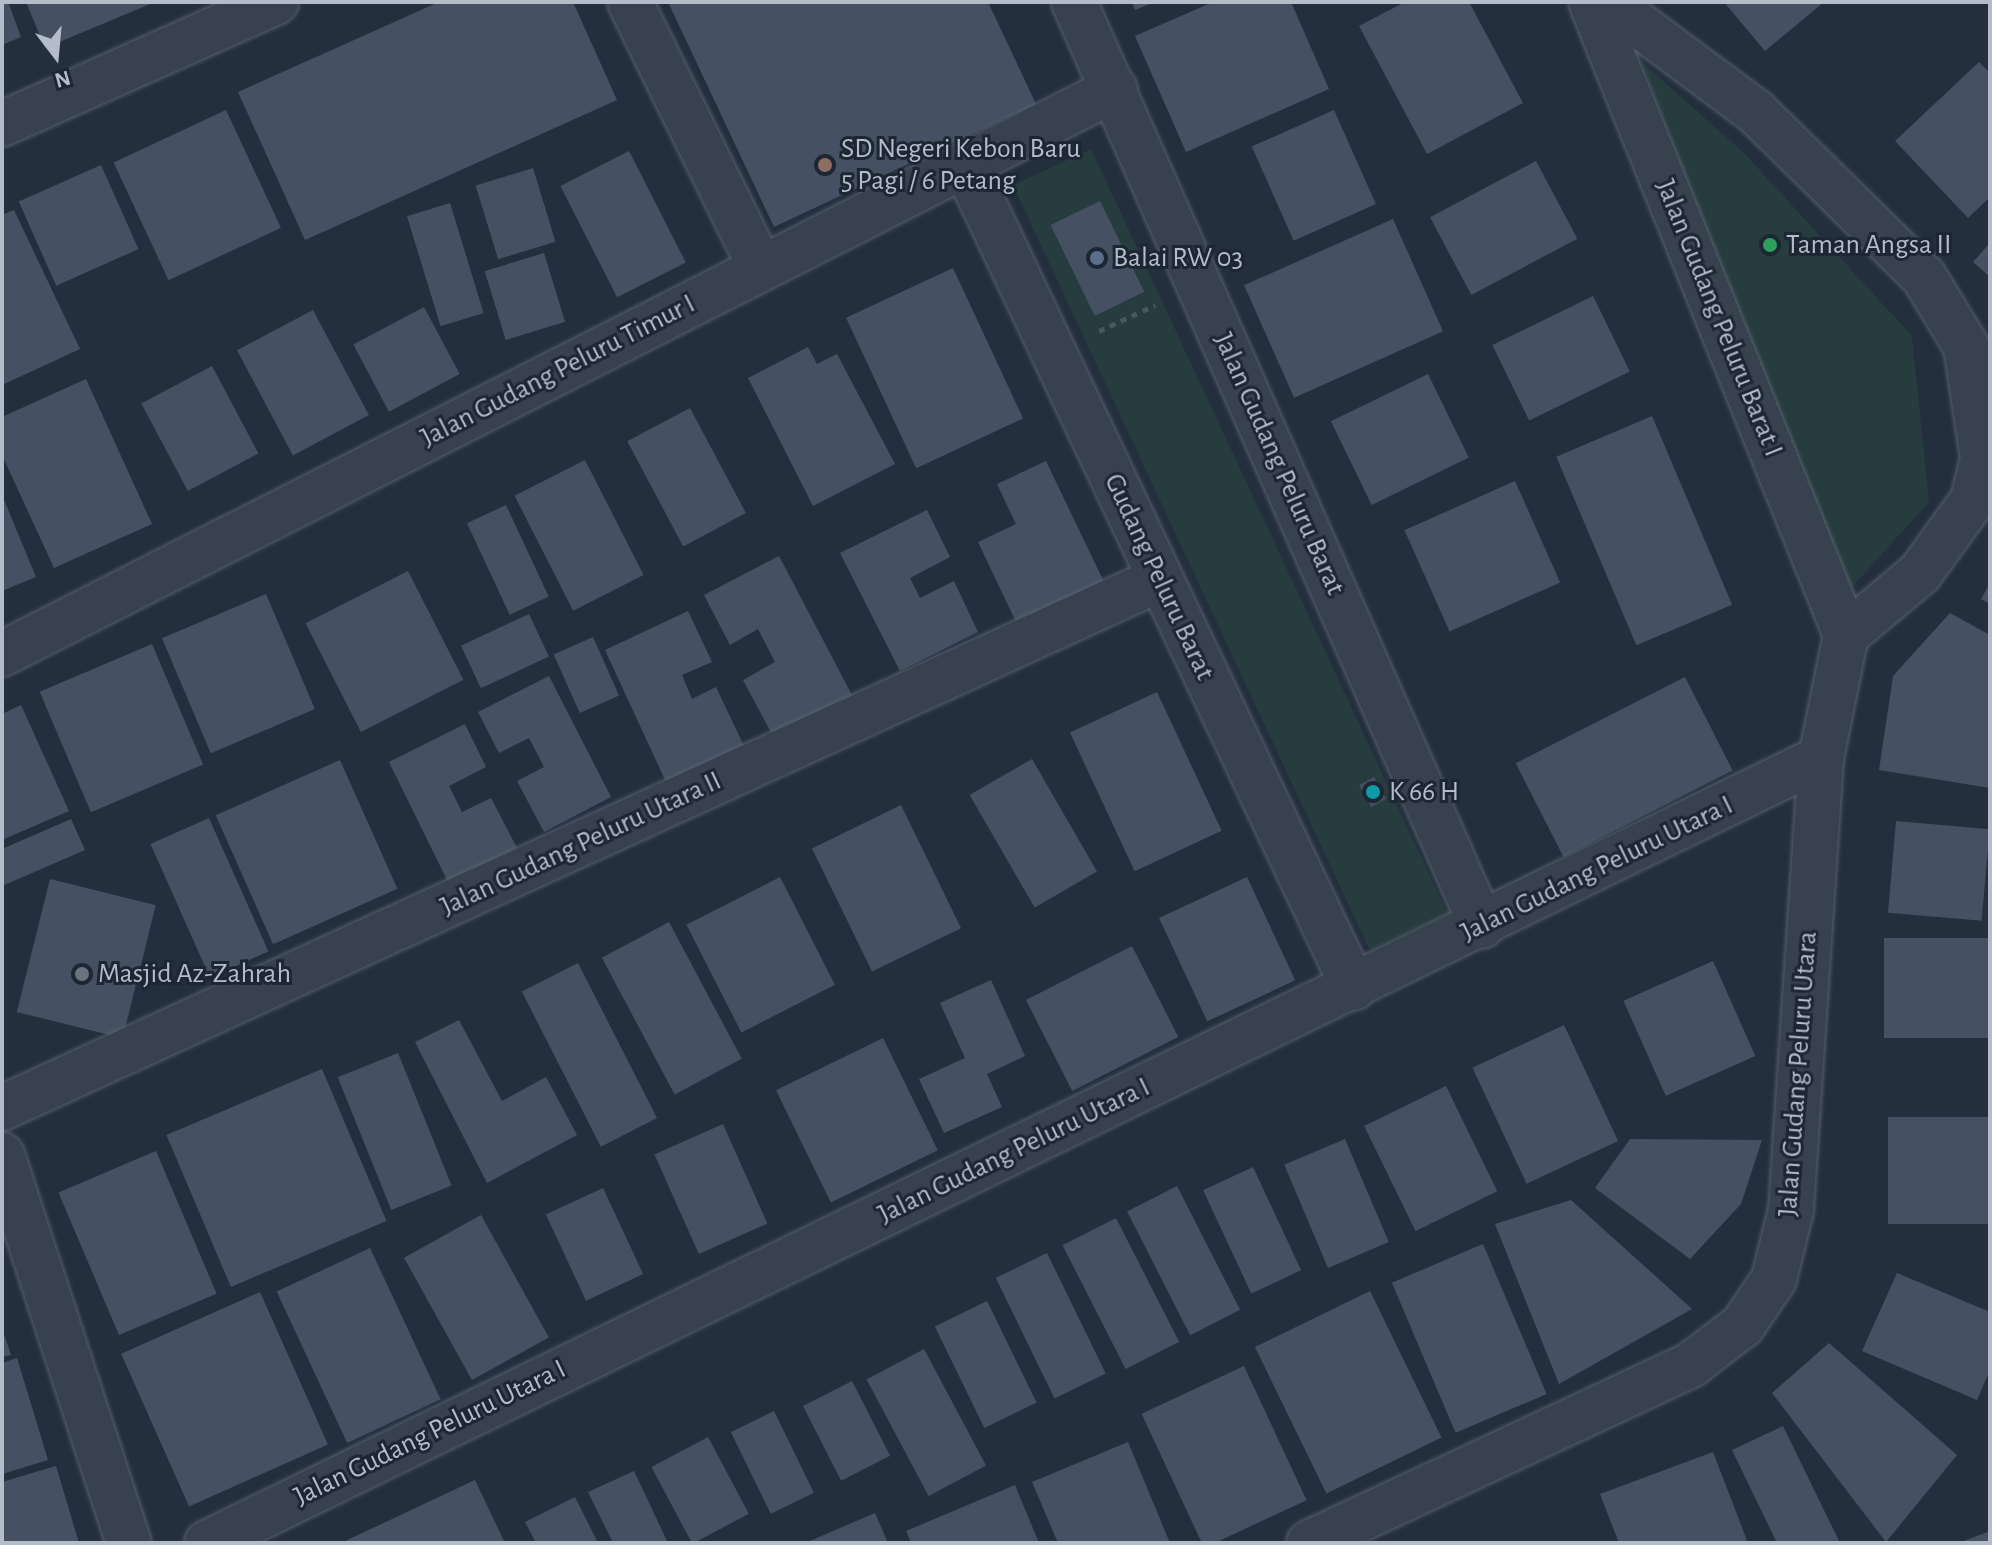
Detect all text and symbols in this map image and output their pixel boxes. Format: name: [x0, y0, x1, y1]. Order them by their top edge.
north arrow: [16, 16, 96, 96]
text: N: [52, 66, 73, 92]
place label: SD Negeri Kebon Baru 5 Pagi / 6 Petang: [841, 132, 1081, 198]
marker: SD Negeri Kebon Baru 5 Pagi / 6 Petang: [816, 156, 834, 174]
street label: Jalan Gudang Peluru Barat I: [1648, 175, 1790, 461]
place label: Taman Angsa II: [1786, 228, 1952, 262]
marker: Taman Angsa II: [1761, 236, 1779, 254]
place label: Balai RW 03: [1113, 241, 1243, 275]
marker: Balai RW 03: [1088, 249, 1106, 267]
street label: Jalan Gudang Peluru Timur I: [415, 287, 701, 455]
street label: Jalan Gudang Peluru Barat: [1206, 328, 1352, 600]
street label: Gudang Peluru Barat: [1096, 468, 1222, 686]
street label: Jalan Gudang Peluru Utara II: [435, 764, 727, 924]
place label: K 66 H: [1389, 775, 1459, 809]
marker: K 66 H: [1364, 783, 1382, 801]
street label: Jalan Gudang Peluru Utara I: [1456, 789, 1738, 949]
street label: Jalan Gudang Peluru Utara: [1771, 930, 1825, 1218]
place label: Masjid Az-Zahrah: [98, 957, 291, 991]
marker: Masjid Az-Zahrah: [73, 965, 91, 983]
street label: Jalan Gudang Peluru Utara I: [873, 1071, 1155, 1231]
street label: Jalan Gudang Peluru Utara I: [289, 1353, 571, 1513]

